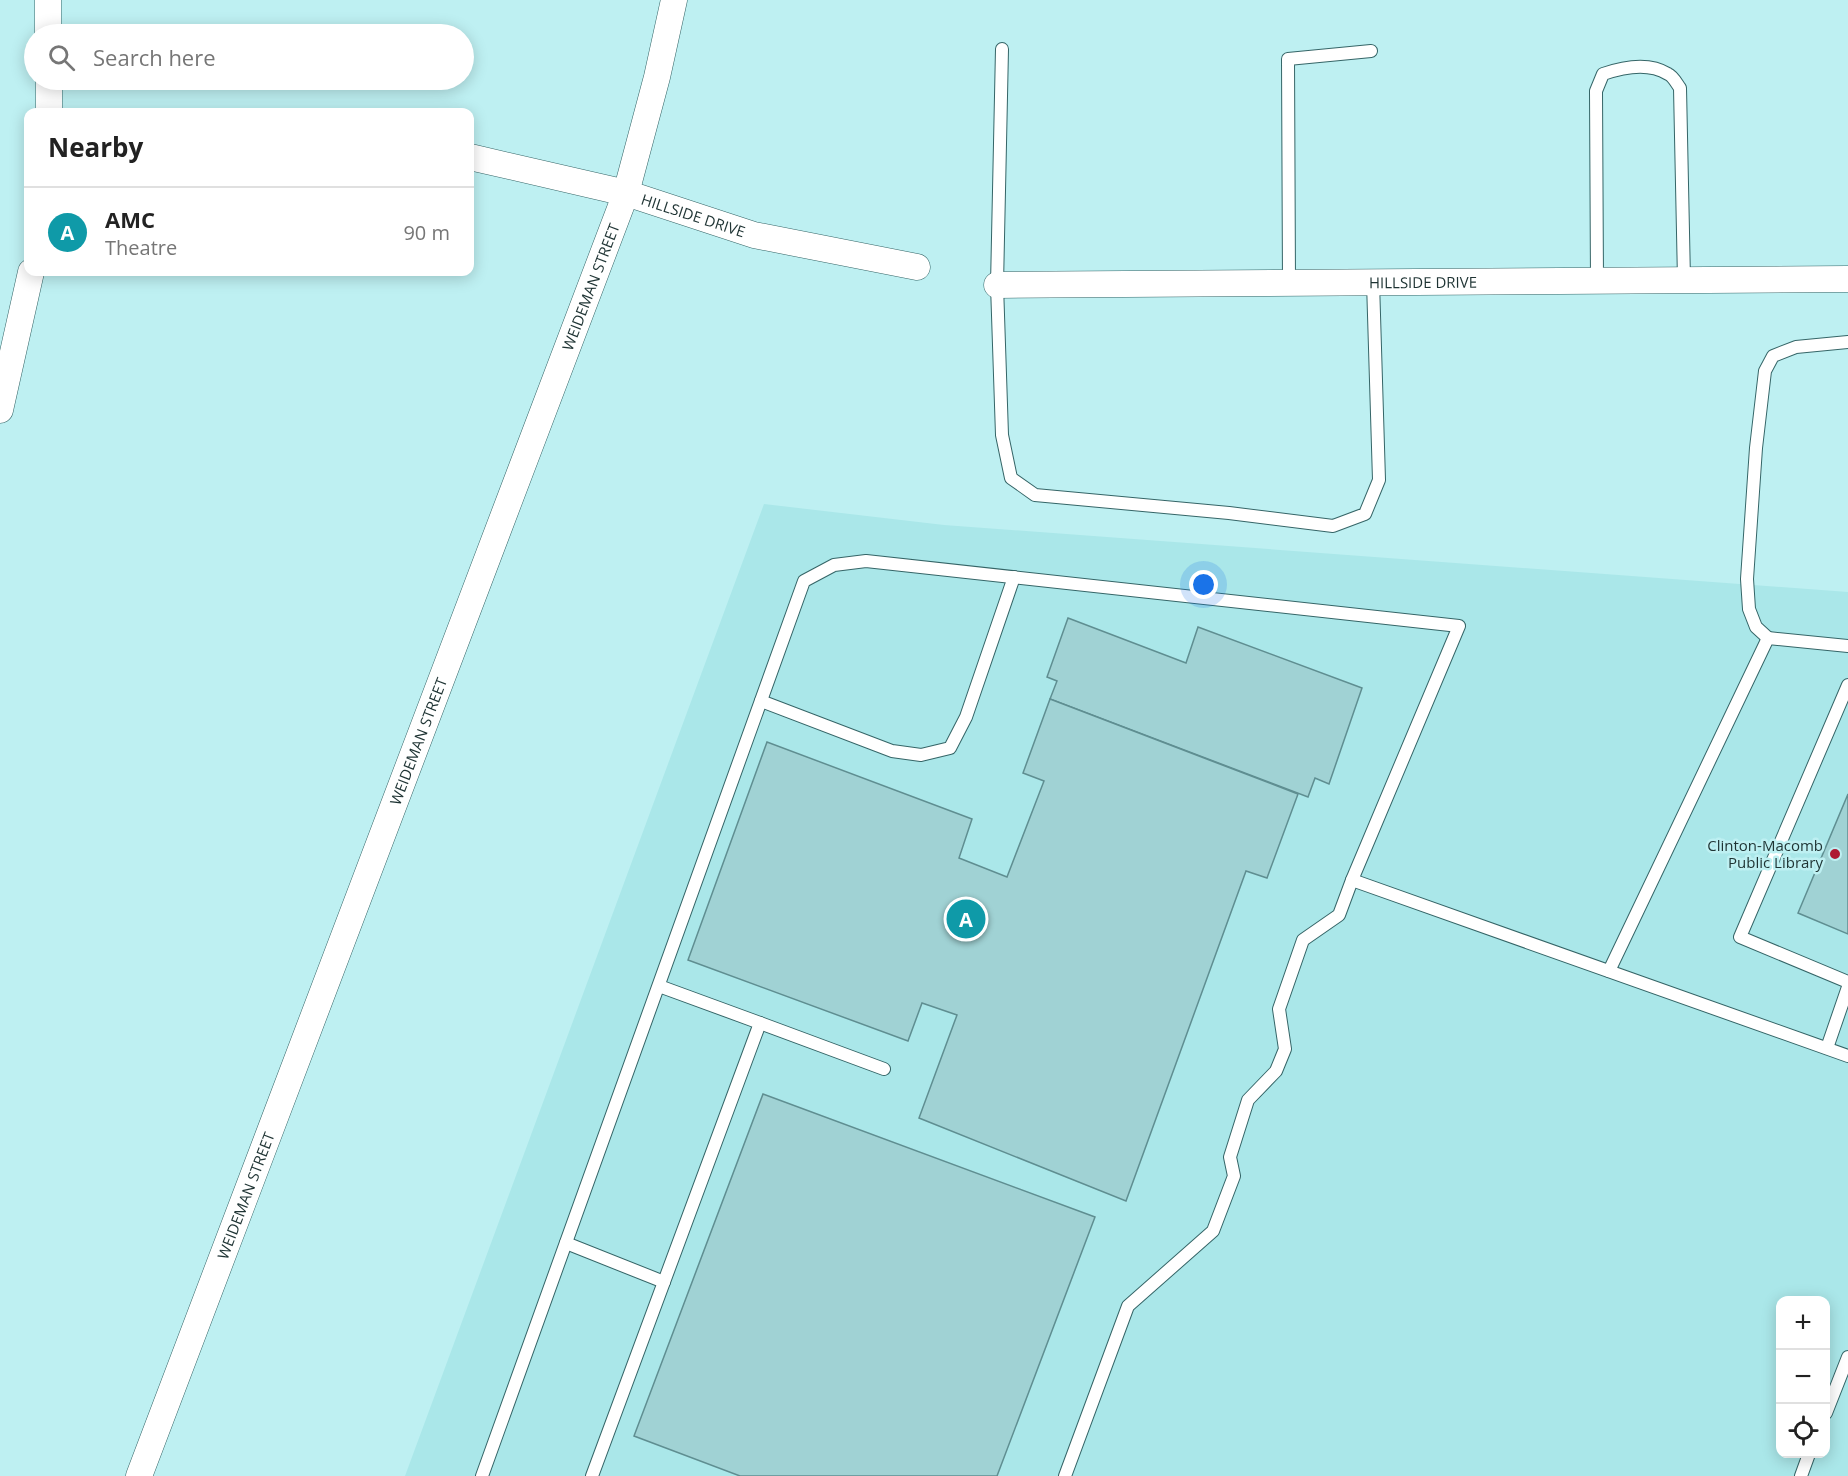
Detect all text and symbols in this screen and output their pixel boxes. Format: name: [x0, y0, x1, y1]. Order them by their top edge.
search box: [24, 24, 474, 90]
icon: search: [45, 41, 78, 74]
text: Search here: [93, 42, 216, 72]
text: Nearby: [48, 129, 143, 165]
street label: HILLSIDE DRIVE: [639, 189, 748, 241]
text: AMC: [105, 204, 155, 234]
text: A: [61, 219, 74, 246]
text: 90 m: [403, 219, 450, 246]
street label: WEIDEMAN STREET: [557, 220, 624, 353]
text: Theatre: [105, 234, 177, 261]
street label: HILLSIDE DRIVE: [1369, 272, 1477, 292]
your location: [1189, 570, 1218, 599]
street label: WEIDEMAN STREET: [385, 674, 451, 808]
place label: Clinton-Macomb Public Library: [1707, 835, 1823, 872]
marker: Clinton-Macomb Public Library: [1828, 847, 1842, 861]
pin: A: [946, 896, 986, 942]
street label: WEIDEMAN STREET: [212, 1128, 279, 1262]
map controls: [1776, 1296, 1830, 1458]
button: +: [1776, 1296, 1830, 1350]
button: −: [1776, 1350, 1830, 1404]
button: locate: [1776, 1404, 1830, 1458]

